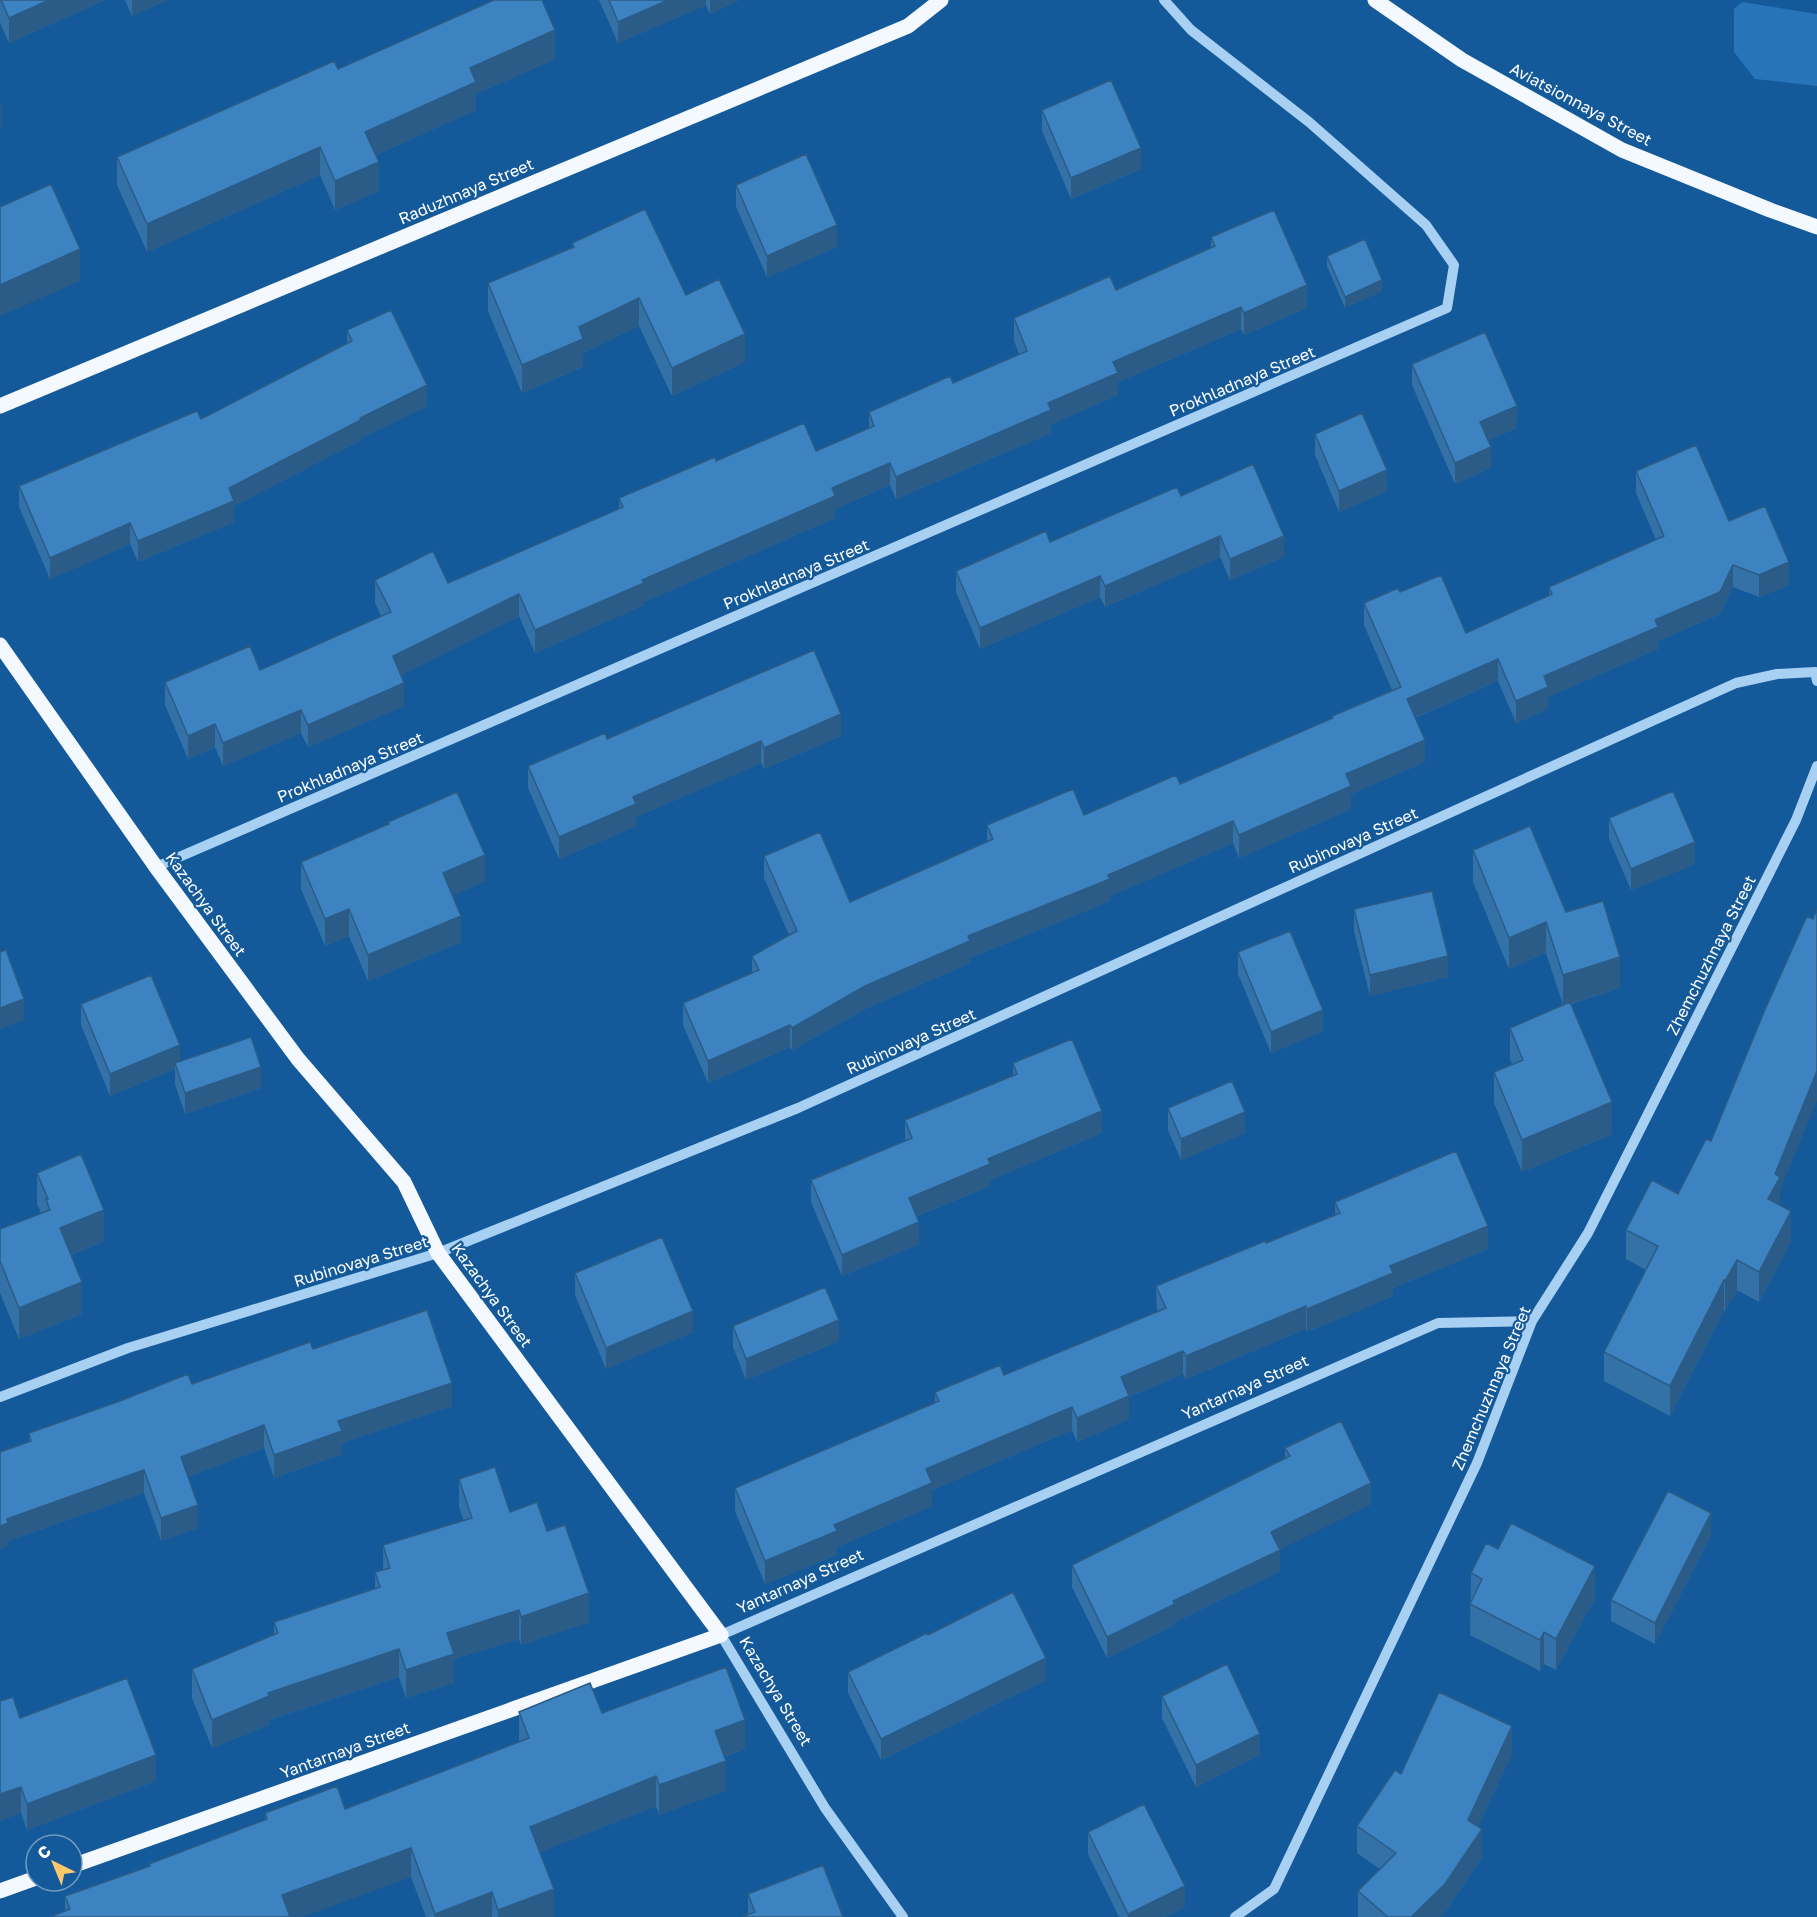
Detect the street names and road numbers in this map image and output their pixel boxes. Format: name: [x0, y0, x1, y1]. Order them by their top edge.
street label: Aviatsionnaya Street: [1507, 58, 1655, 150]
street label: Raduzhnaya Street: [395, 154, 537, 228]
street label: Prokhladnaya Street: [1166, 341, 1318, 421]
street label: Prokhladnaya Street: [720, 534, 872, 614]
street label: Prokhladnaya Street: [274, 727, 426, 807]
street label: Rubinovaya Street: [1285, 802, 1421, 878]
street label: Kazachya Street: [161, 848, 251, 960]
street label: Zhemchuzhnaya Street: [1662, 872, 1760, 1038]
street label: Rubinovaya Street: [843, 1003, 979, 1079]
street label: Rubinovaya Street: [291, 1231, 431, 1291]
street label: Kazachya Street: [447, 1239, 537, 1351]
street label: Zhemchuzhnaya Street: [1447, 1303, 1535, 1473]
street label: Yantarnaya Street: [1178, 1350, 1312, 1424]
street label: Yantarnaya Street: [733, 1544, 867, 1618]
street label: Kazachya Street: [735, 1633, 817, 1749]
street label: Yantarnaya Street: [277, 1717, 413, 1783]

